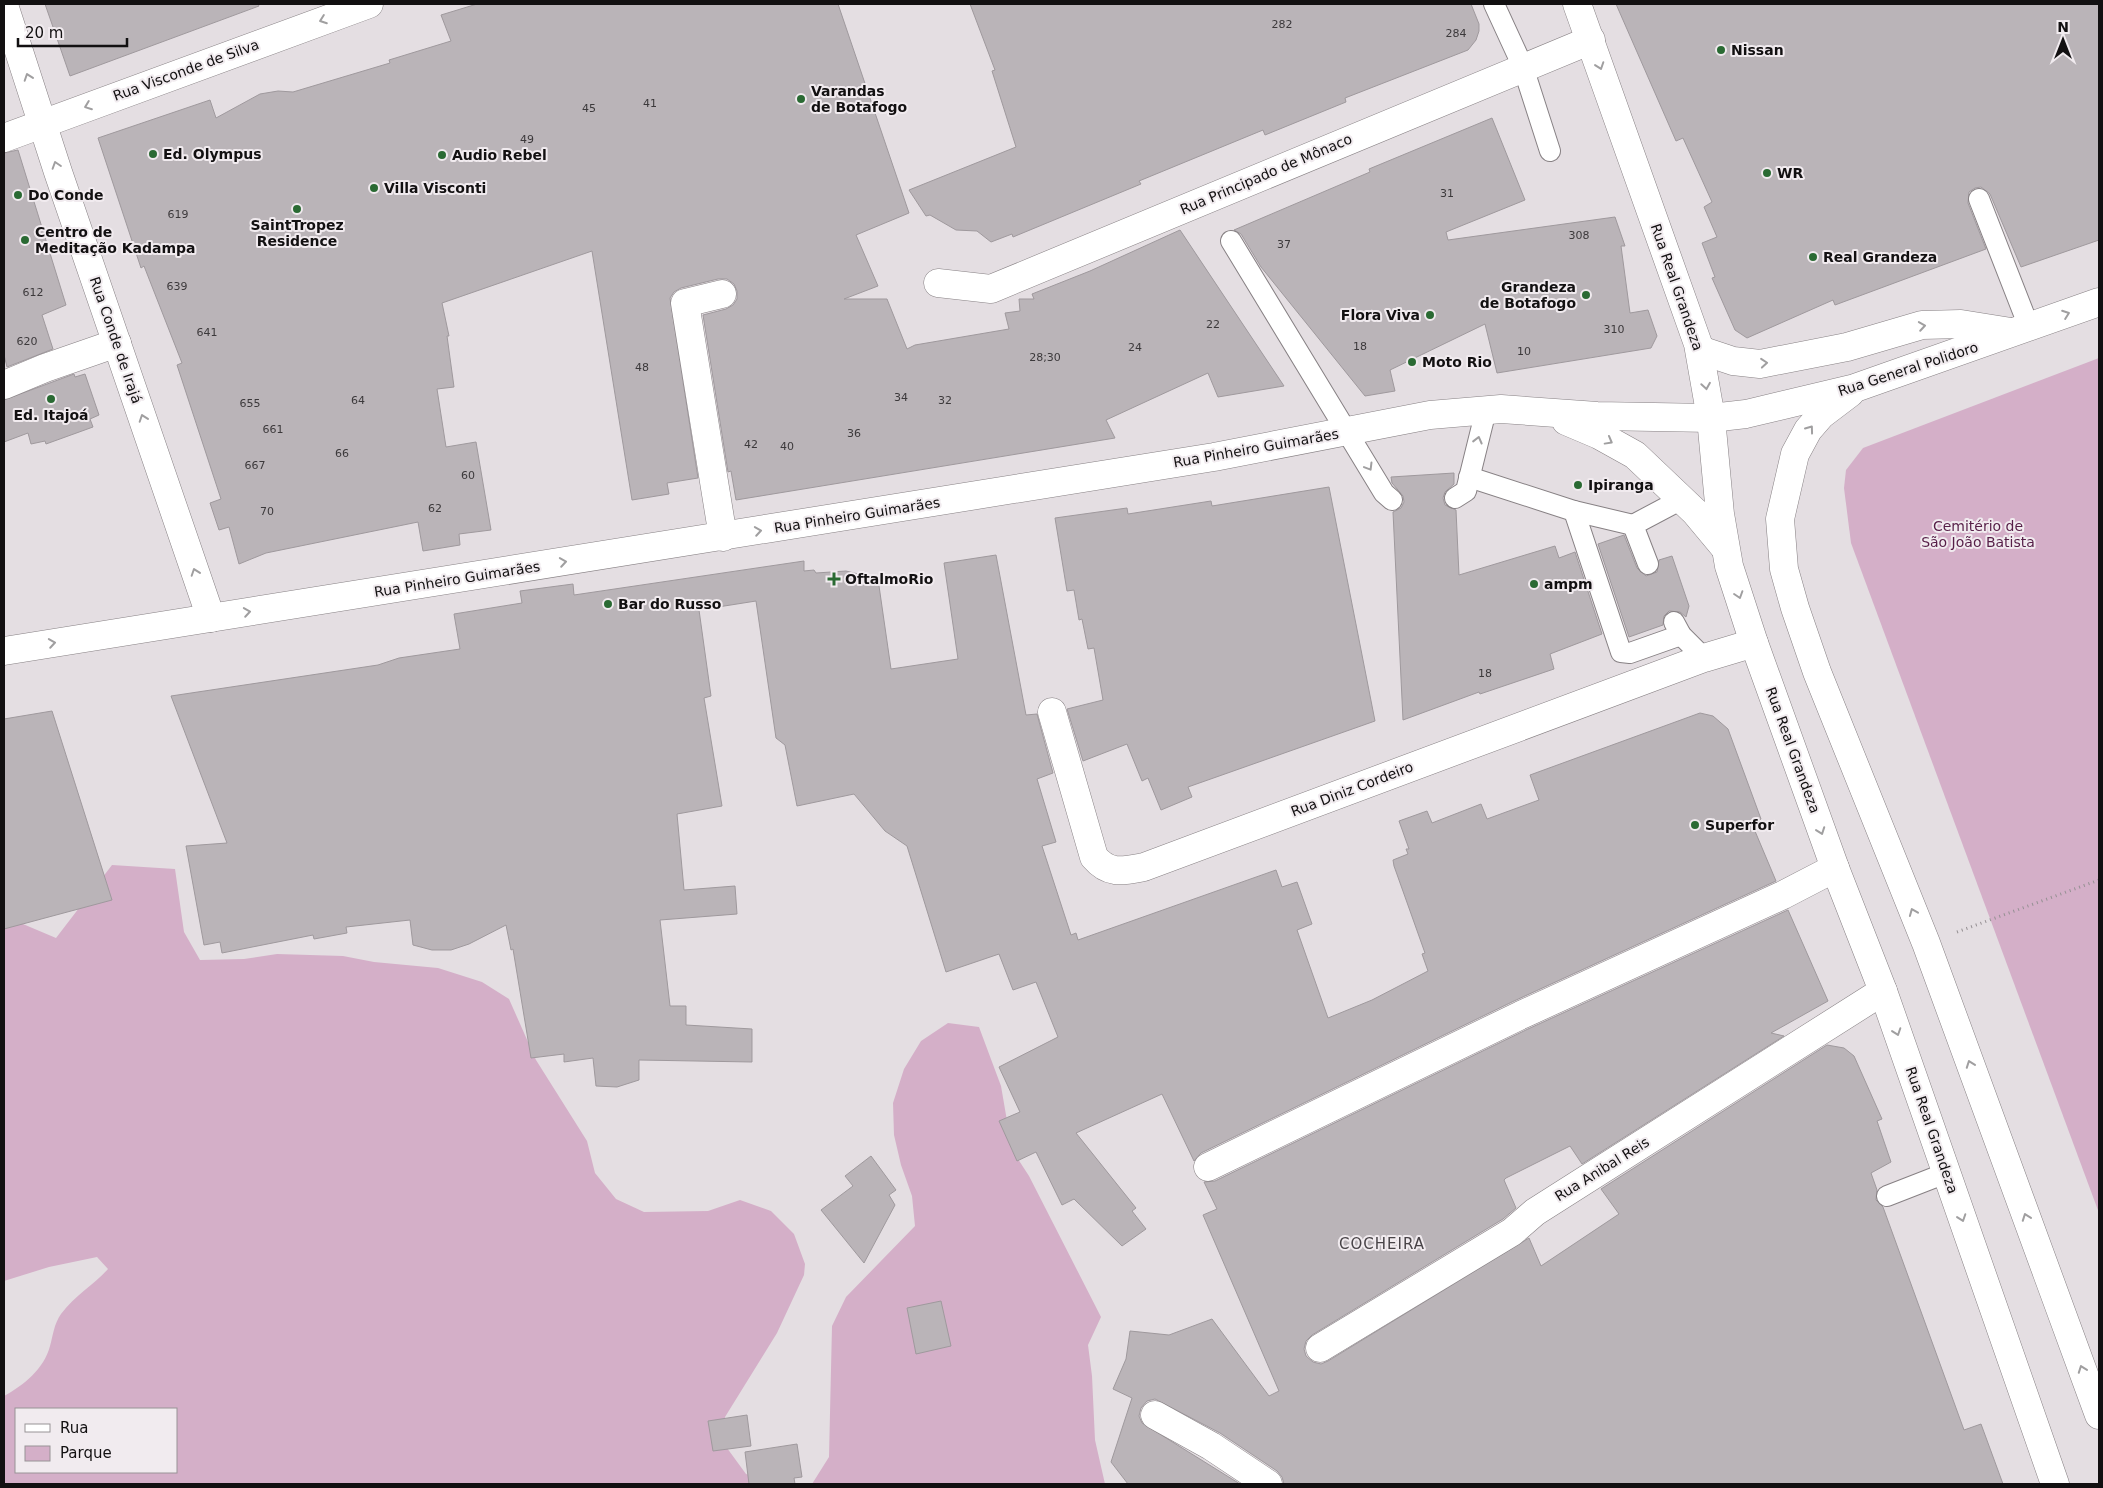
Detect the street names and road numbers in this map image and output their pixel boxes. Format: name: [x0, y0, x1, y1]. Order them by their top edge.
street label: Rua Visconde de Silva: [111, 36, 261, 104]
street label: Rua Principado de Mônaco: [1178, 130, 1354, 218]
street label: Rua Real Grandeza: [1648, 221, 1706, 353]
street label: Rua Conde de Irajá: [87, 274, 145, 406]
street label: Rua General Polidoro: [1836, 339, 1980, 399]
street label: Rua Pinheiro Guimarães: [1172, 426, 1340, 470]
street label: Rua Pinheiro Guimarães: [773, 494, 941, 536]
street label: Rua Pinheiro Guimarães: [373, 558, 541, 600]
street label: Rua Real Grandeza: [1763, 685, 1823, 815]
street label: Rua Diniz Cordeiro: [1289, 758, 1415, 820]
street label: Rua Real Grandeza: [1903, 1064, 1961, 1196]
street label: Rua Anibal Reis: [1552, 1134, 1652, 1204]

